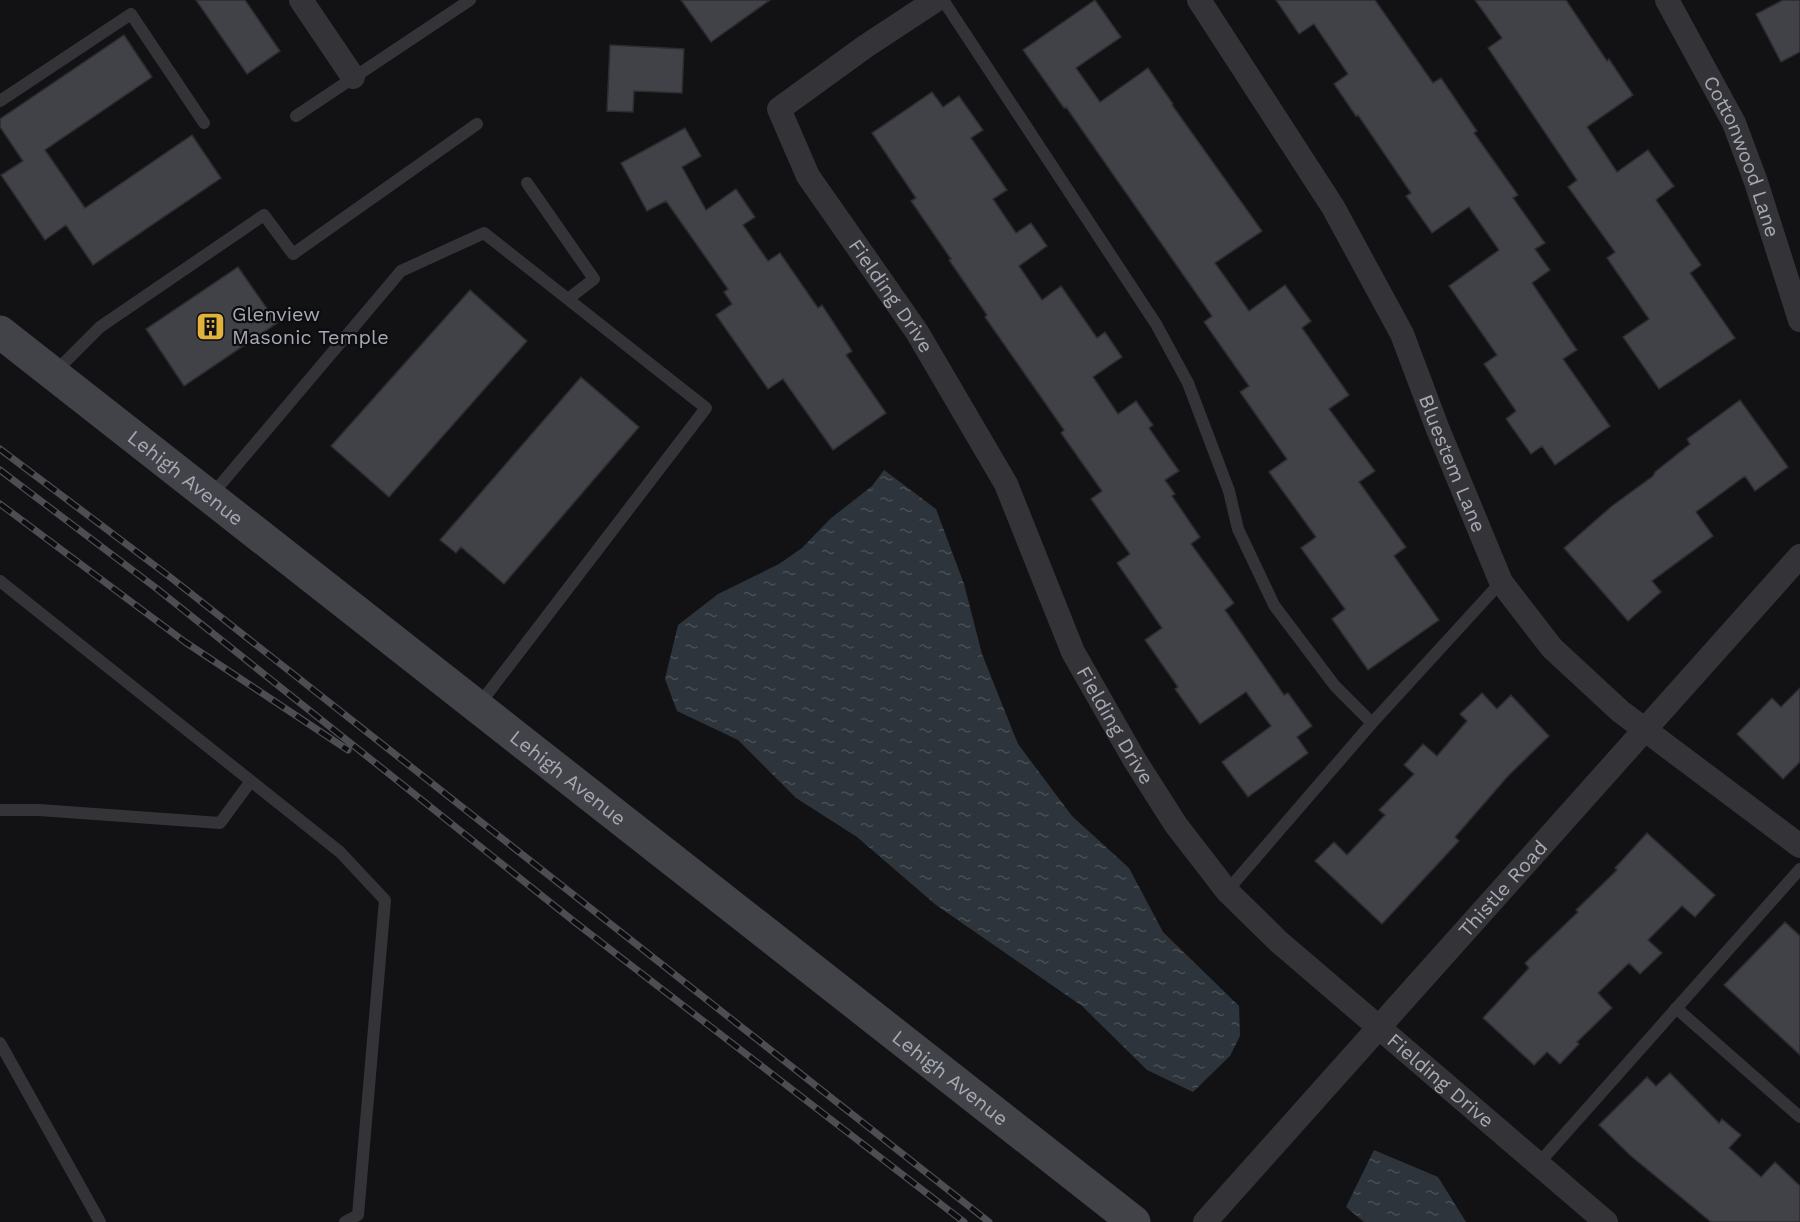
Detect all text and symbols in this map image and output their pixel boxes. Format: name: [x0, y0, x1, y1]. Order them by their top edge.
street label: Cottonwood Lane: [1698, 71, 1785, 240]
street label: Fielding Drive: [844, 234, 938, 357]
place label: Glenview Masonic Temple: [232, 302, 389, 349]
building icon: Glenview Masonic Temple: [195, 310, 227, 342]
street label: Bluestem Lane: [1414, 391, 1491, 536]
street label: Lehigh Avenue: [123, 425, 248, 531]
street label: Fielding Drive: [1072, 662, 1159, 789]
street label: Lehigh Avenue: [505, 725, 631, 831]
street label: Thistle Road: [1453, 835, 1552, 942]
street label: Lehigh Avenue: [887, 1025, 1013, 1131]
street label: Fielding Drive: [1383, 1028, 1499, 1133]

